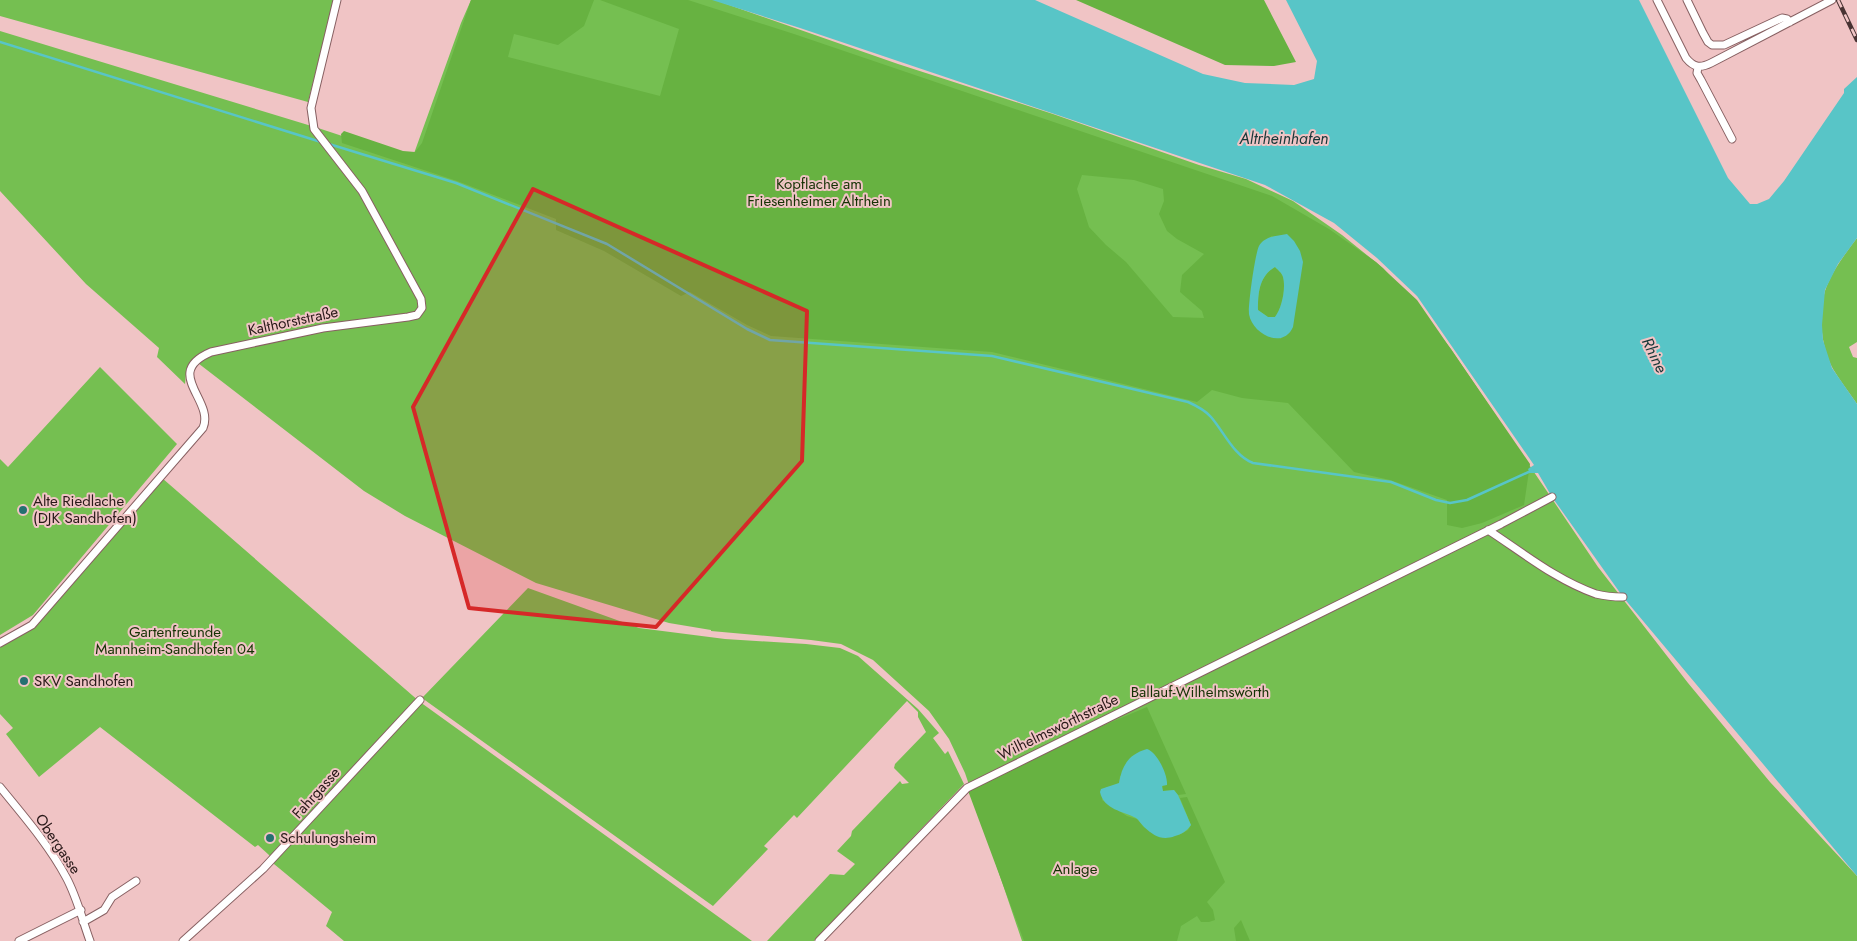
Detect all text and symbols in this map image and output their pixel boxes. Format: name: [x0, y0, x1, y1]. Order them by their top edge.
water label: Altrheinhafen: [1239, 127, 1328, 150]
park label: Kopflache am Friesenheimer Altrhein: [747, 173, 891, 212]
street label: Kalthorststraße: [246, 301, 340, 341]
water label: Rhine: [1636, 334, 1673, 377]
place label: Alte Riedlache (DJK Sandhofen): [33, 490, 137, 529]
marker: Alte Riedlache (DJK Sandhofen): [17, 504, 29, 516]
park label: Gartenfreunde Mannheim-Sandhofen 04: [95, 621, 255, 660]
place label: SKV Sandhofen: [34, 670, 133, 692]
marker: SKV Sandhofen: [18, 675, 30, 687]
park label: Ballauf-Wilhelmswörth: [1131, 681, 1269, 703]
street label: Wilhelmswörthstraße: [994, 688, 1122, 766]
street label: Fahrgasse: [287, 762, 345, 824]
street label: Obergasse: [30, 809, 86, 879]
place label: Schulungsheim: [280, 827, 376, 849]
marker: Schulungsheim: [264, 832, 276, 844]
park label: Anlage: [1053, 858, 1098, 880]

